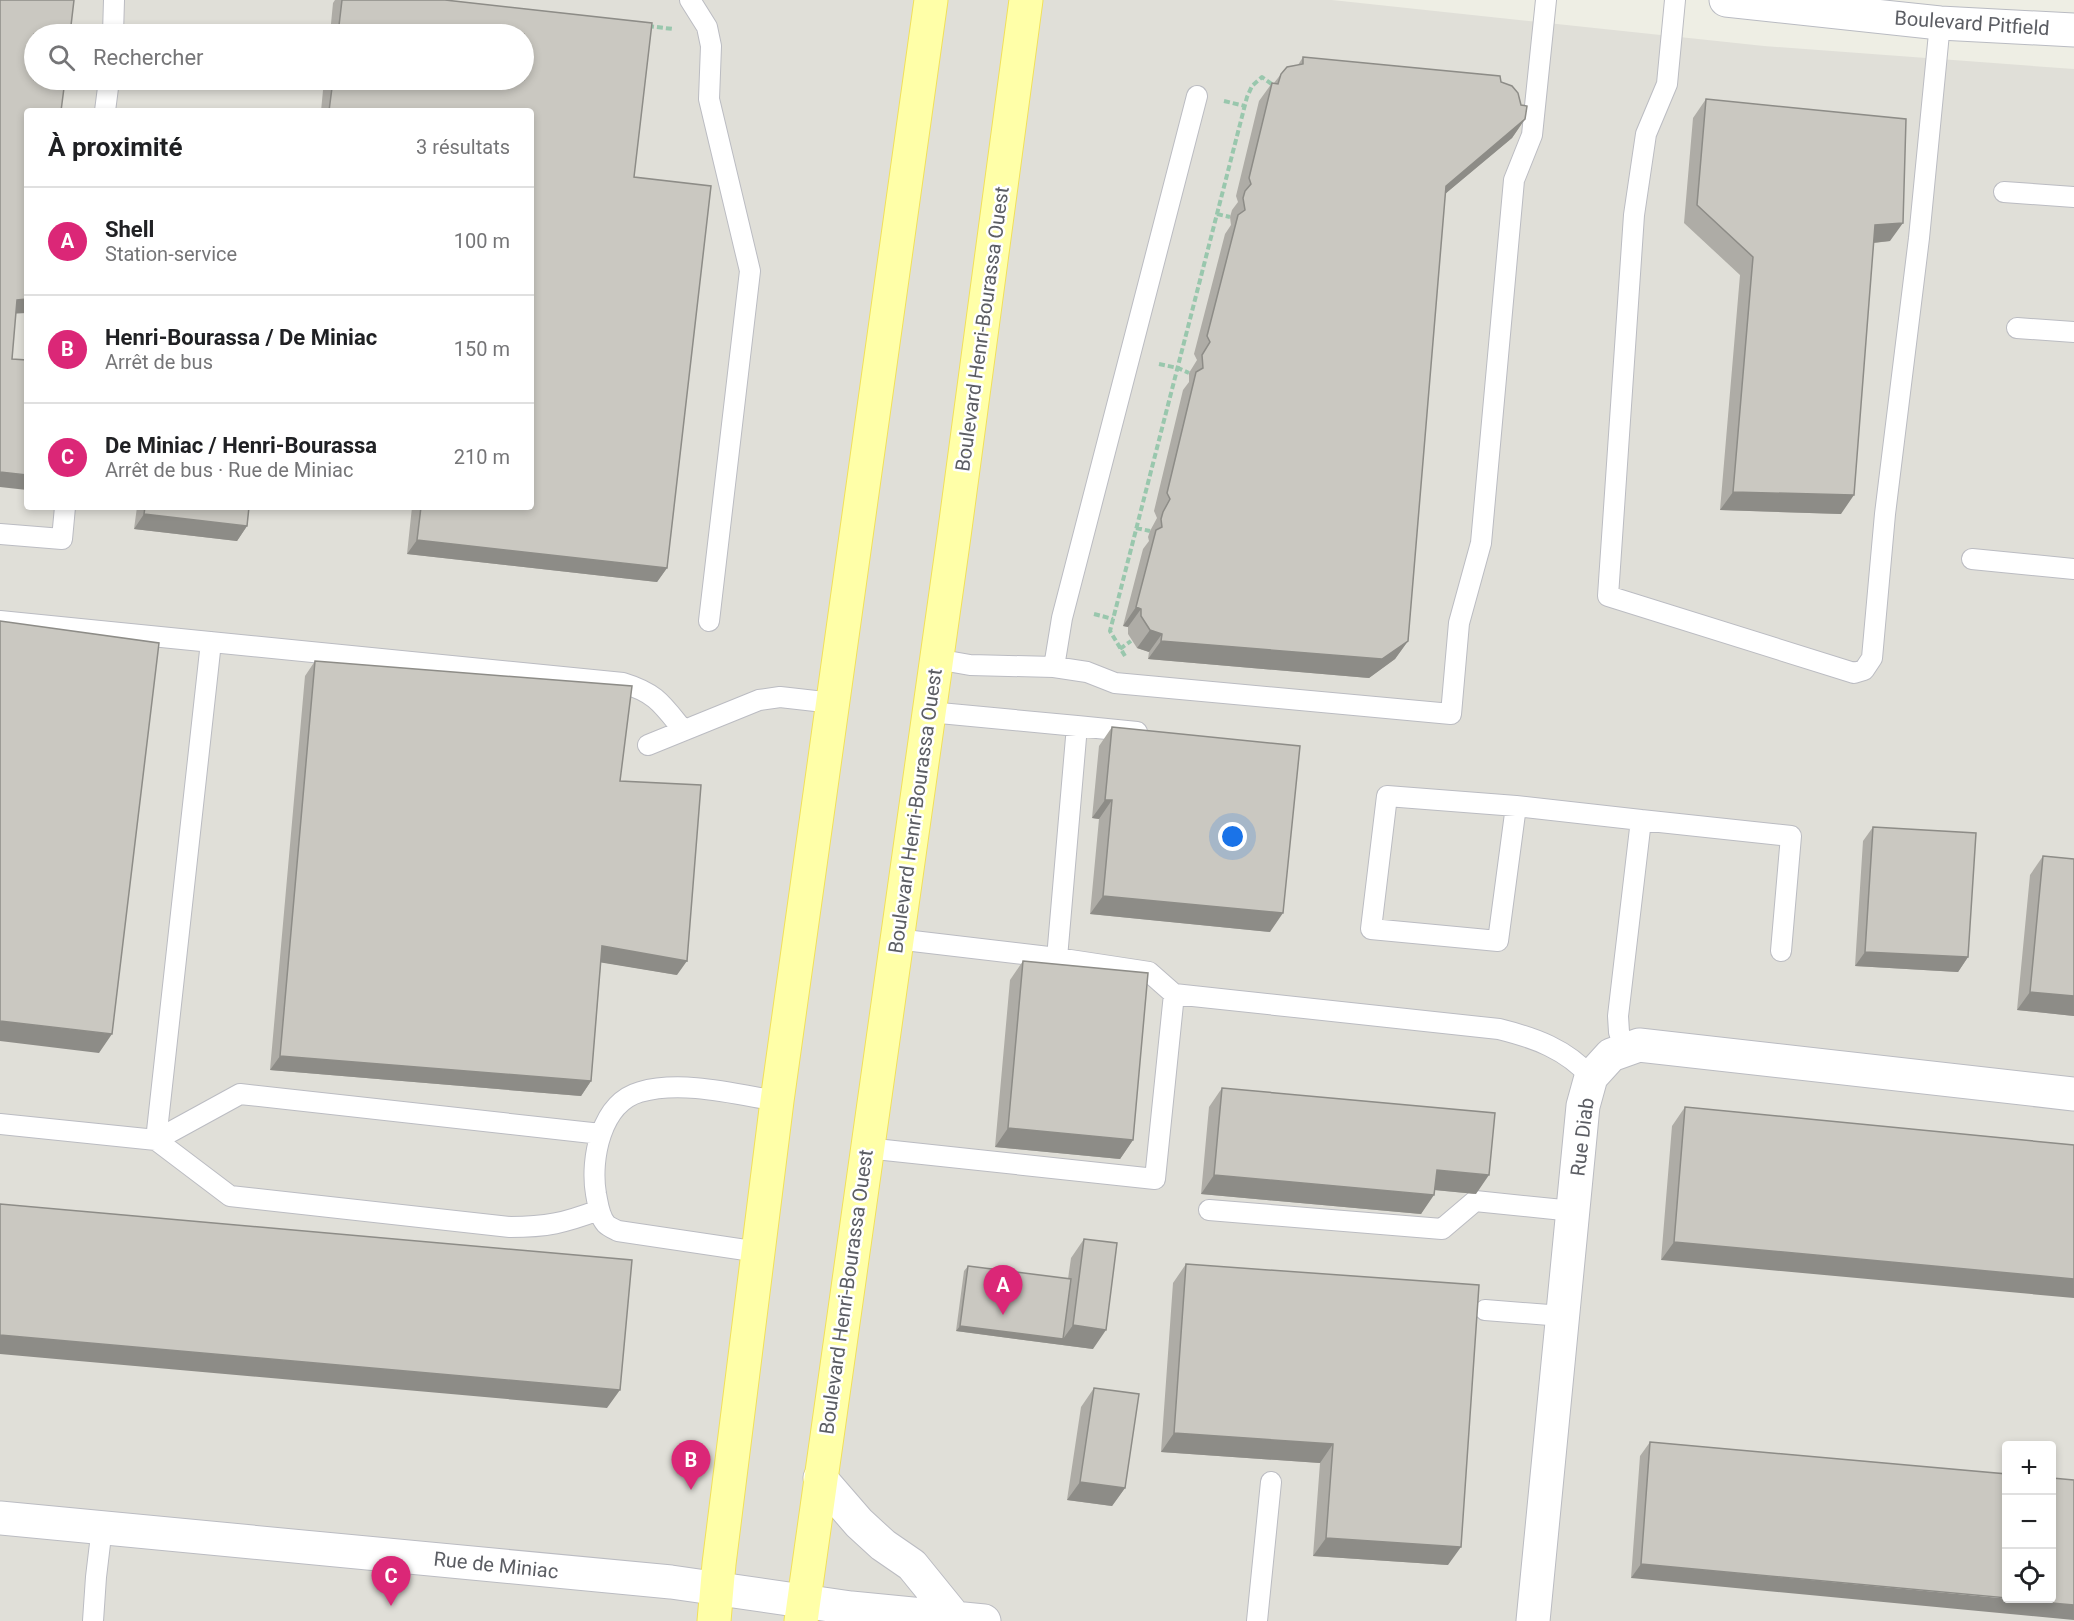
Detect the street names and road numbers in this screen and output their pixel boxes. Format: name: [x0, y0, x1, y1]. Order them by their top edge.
street label: Boulevard Pitfield: [1894, 6, 2050, 40]
street label: Boulevard Henri-Bourassa Ouest: [950, 185, 1014, 473]
street label: Boulevard Henri-Bourassa Ouest: [883, 667, 947, 955]
street label: Rue Diab: [1565, 1096, 1599, 1178]
street label: Boulevard Henri-Bourassa Ouest: [814, 1148, 878, 1436]
street label: Rue de Miniac: [432, 1547, 560, 1583]

